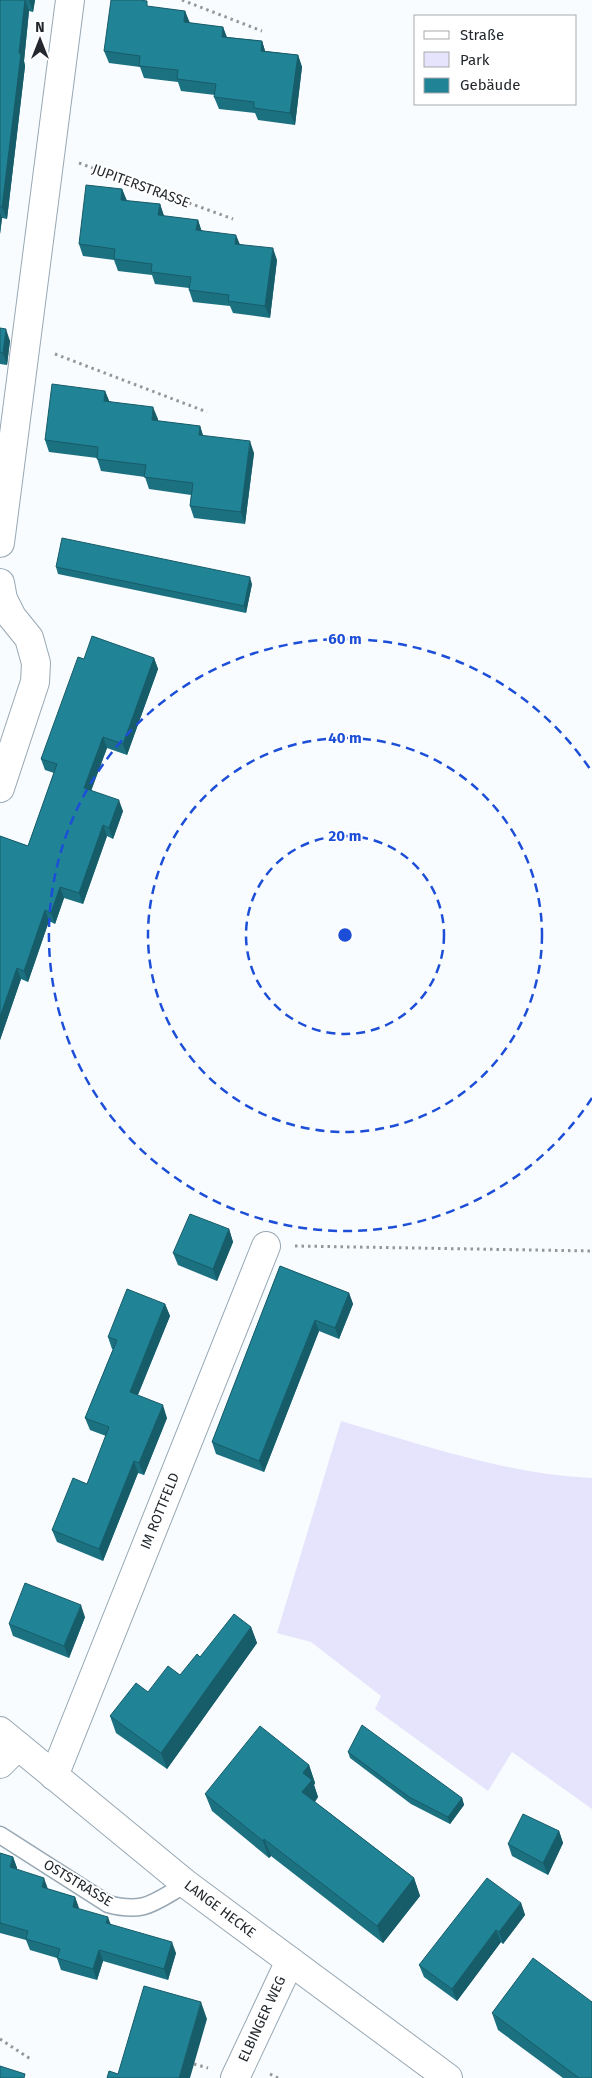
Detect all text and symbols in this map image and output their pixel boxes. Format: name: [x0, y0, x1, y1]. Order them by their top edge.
north arrow: [15, 15, 65, 65]
legend: [414, 15, 577, 105]
text: N: [35, 19, 45, 36]
text: Straße: [460, 26, 504, 44]
text: Park: [460, 51, 490, 69]
text: Gebäude: [460, 76, 520, 94]
street label: JUPITERSTRASSE: [90, 160, 192, 212]
text: 60 m: [328, 630, 362, 648]
text: 40 m: [328, 729, 362, 747]
text: 20 m: [329, 827, 361, 845]
centre of rings: [336, 926, 354, 944]
street label: IM ROTTFELD: [137, 1470, 183, 1552]
street label: OSTSTRASSE: [40, 1856, 116, 1910]
street label: LANGE HECKE: [181, 1877, 259, 1941]
street label: ELBINGER WEG: [235, 1973, 289, 2065]

